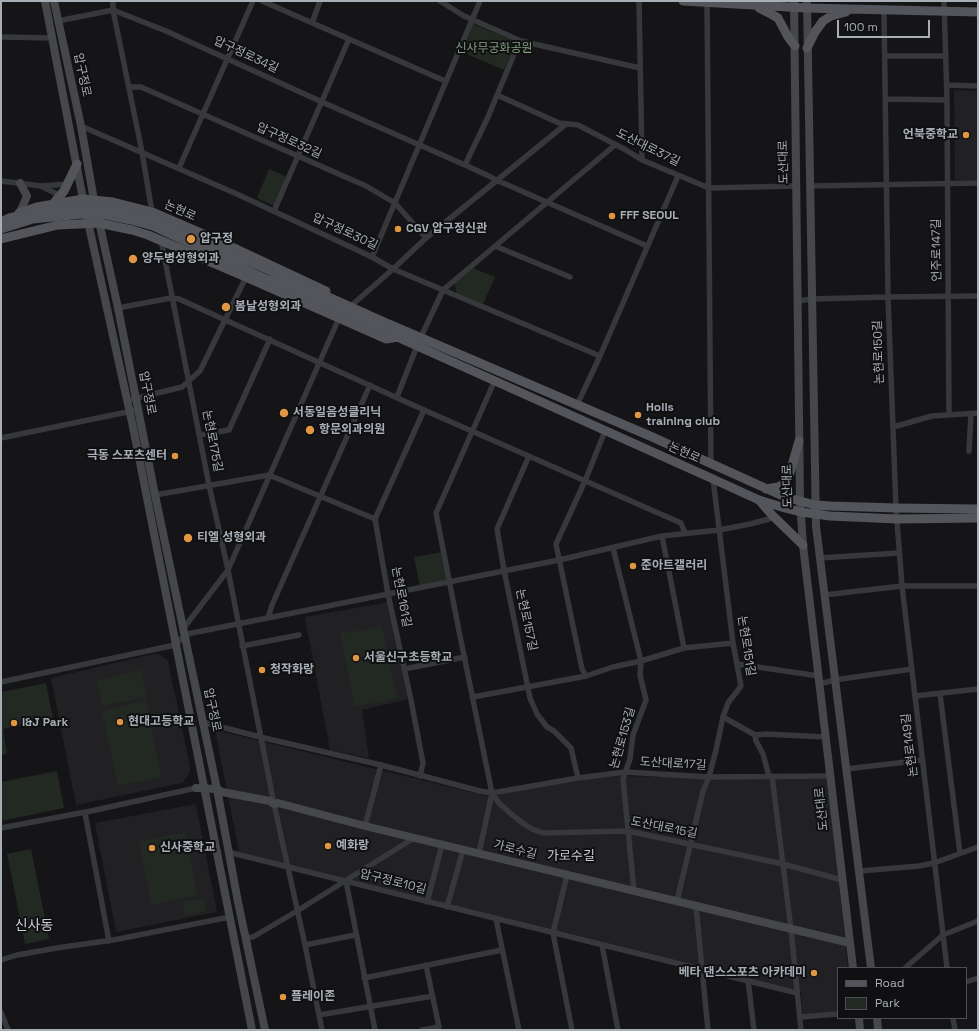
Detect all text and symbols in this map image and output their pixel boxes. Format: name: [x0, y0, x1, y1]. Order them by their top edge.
scale bar: [839, 12, 932, 38]
text: 100 m: [844, 19, 878, 35]
street label: 압구정로34길: [211, 34, 281, 76]
park label: 신사무궁화공원: [455, 42, 533, 56]
street label: 압구정로: [70, 52, 94, 98]
street label: 압구정로32길: [254, 120, 324, 162]
street label: 도산대로37길: [614, 126, 682, 170]
place label: 언북중학교: [903, 128, 958, 142]
marker: 언북중학교: [961, 130, 971, 140]
street label: 도산대로: [776, 140, 792, 184]
street label: 논현로: [162, 198, 198, 224]
place label: FFF SEOUL: [620, 209, 679, 223]
street label: 압구정로30길: [310, 211, 380, 253]
marker: FFF SEOUL: [607, 211, 617, 221]
street label: 언주로147길: [929, 218, 945, 282]
place label: CGV 압구정신관: [406, 222, 487, 236]
marker: CGV 압구정신관: [393, 224, 403, 234]
place label: 압구정: [200, 232, 233, 246]
marker: 압구정: [185, 233, 197, 245]
place label: 양두병성형외과: [142, 252, 219, 266]
marker: 양두병성형외과: [127, 253, 139, 265]
place label: 봄날성형외과: [235, 300, 301, 314]
marker: 봄날성형외과: [220, 301, 232, 313]
street label: 논현로150길: [871, 320, 887, 384]
street label: 압구정로: [136, 370, 158, 416]
place label: Holis training club: [646, 401, 720, 429]
place label: 서동일음성클리닉: [293, 406, 381, 420]
marker: 서동일음성클리닉: [278, 407, 290, 419]
street label: 논현로175길: [199, 409, 225, 473]
marker: Holis training club: [633, 410, 643, 420]
place label: 항문외과의원: [319, 423, 385, 437]
marker: 항문외과의원: [304, 424, 316, 436]
street label: 논현로: [666, 440, 702, 466]
place label: 극동 스포츠센터: [87, 449, 167, 463]
marker: 극동 스포츠센터: [170, 451, 180, 461]
street label: 도산대로: [780, 464, 796, 508]
place label: 티엘 성형외과: [197, 531, 266, 545]
marker: 티엘 성형외과: [182, 532, 194, 544]
place label: 준아트갤러리: [641, 559, 707, 573]
marker: 준아트갤러리: [628, 561, 638, 571]
street label: 논현로161길: [388, 565, 414, 629]
street label: 논현로157길: [512, 588, 540, 652]
street label: 논현로151길: [734, 615, 758, 677]
place label: 서울신구초등학교: [364, 651, 452, 665]
marker: 서울신구초등학교: [351, 653, 361, 663]
place label: 청작화랑: [270, 663, 314, 677]
marker: 청작화랑: [257, 665, 267, 675]
street label: 압구정로: [200, 687, 224, 733]
street label: 논현로153길: [607, 705, 639, 771]
street label: 논현로149길: [899, 712, 921, 778]
place label: 현대고등학교: [128, 715, 194, 729]
place label: I&J Park: [22, 716, 68, 730]
marker: 현대고등학교: [115, 717, 125, 727]
marker: I&J Park: [9, 718, 19, 728]
street label: 도산대로17길: [639, 755, 707, 773]
street label: 도산대로: [813, 786, 831, 832]
street label: 도산대로15길: [630, 815, 698, 841]
street label: 가로수길: [492, 838, 538, 862]
place label: 예화랑: [336, 839, 369, 853]
place label: 신사중학교: [160, 841, 215, 855]
marker: 예화랑: [323, 841, 333, 851]
marker: 신사중학교: [147, 843, 157, 853]
district label: 가로수길: [547, 848, 595, 864]
street label: 압구정로10길: [358, 867, 428, 897]
district label: 신사동: [15, 918, 53, 934]
place label: 베타 댄스스포츠 아카데미: [678, 966, 806, 980]
legend: [837, 967, 967, 1019]
marker: 베타 댄스스포츠 아카데미: [809, 968, 819, 978]
text: Road: [875, 975, 904, 991]
place label: 플레이존: [291, 990, 335, 1004]
marker: 플레이존: [278, 992, 288, 1002]
text: Park: [875, 995, 900, 1011]

